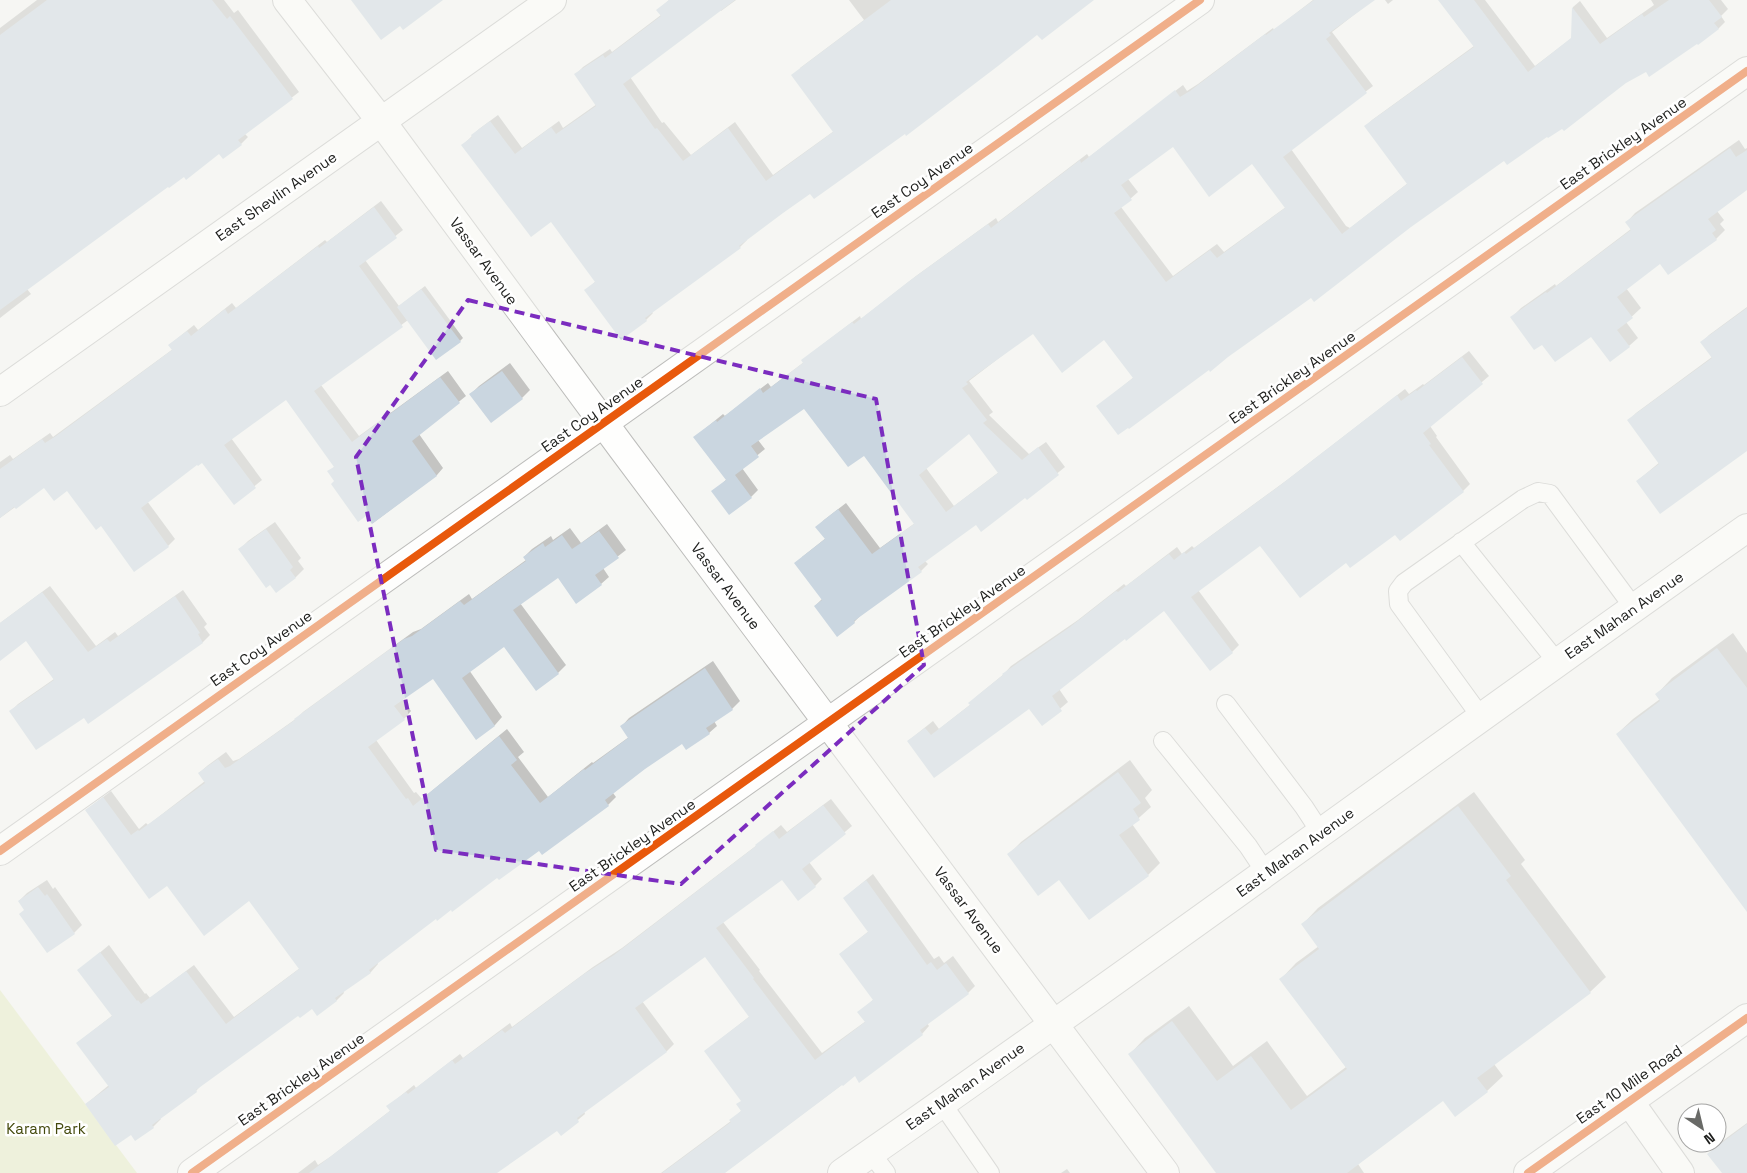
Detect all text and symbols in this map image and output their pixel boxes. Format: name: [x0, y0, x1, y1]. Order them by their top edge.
street label: East Brickley Avenue: [1556, 92, 1690, 194]
street label: East Coy Avenue: [867, 138, 977, 222]
street label: East Shevlin Avenue: [212, 147, 340, 245]
street label: Vassar Avenue: [446, 213, 522, 309]
street label: East Brickley Avenue: [1225, 326, 1359, 428]
street label: East Coy Avenue: [537, 372, 647, 456]
street label: Vassar Avenue: [687, 539, 765, 633]
street label: East Brickley Avenue: [895, 560, 1029, 662]
street label: East Mahan Avenue: [1561, 567, 1687, 663]
street label: East Coy Avenue: [206, 606, 316, 690]
street label: East Brickley Avenue: [565, 794, 699, 896]
street label: East Mahan Avenue: [1232, 803, 1358, 901]
street label: Vassar Avenue: [930, 863, 1008, 957]
street label: East Brickley Avenue: [234, 1028, 368, 1130]
street label: East Mahan Avenue: [902, 1038, 1028, 1134]
street label: East 10 Mile Road: [1572, 1040, 1686, 1128]
north arrow: [1677, 1103, 1727, 1153]
park label: Karam Park: [6, 1119, 86, 1138]
text: N: [1700, 1129, 1718, 1149]

